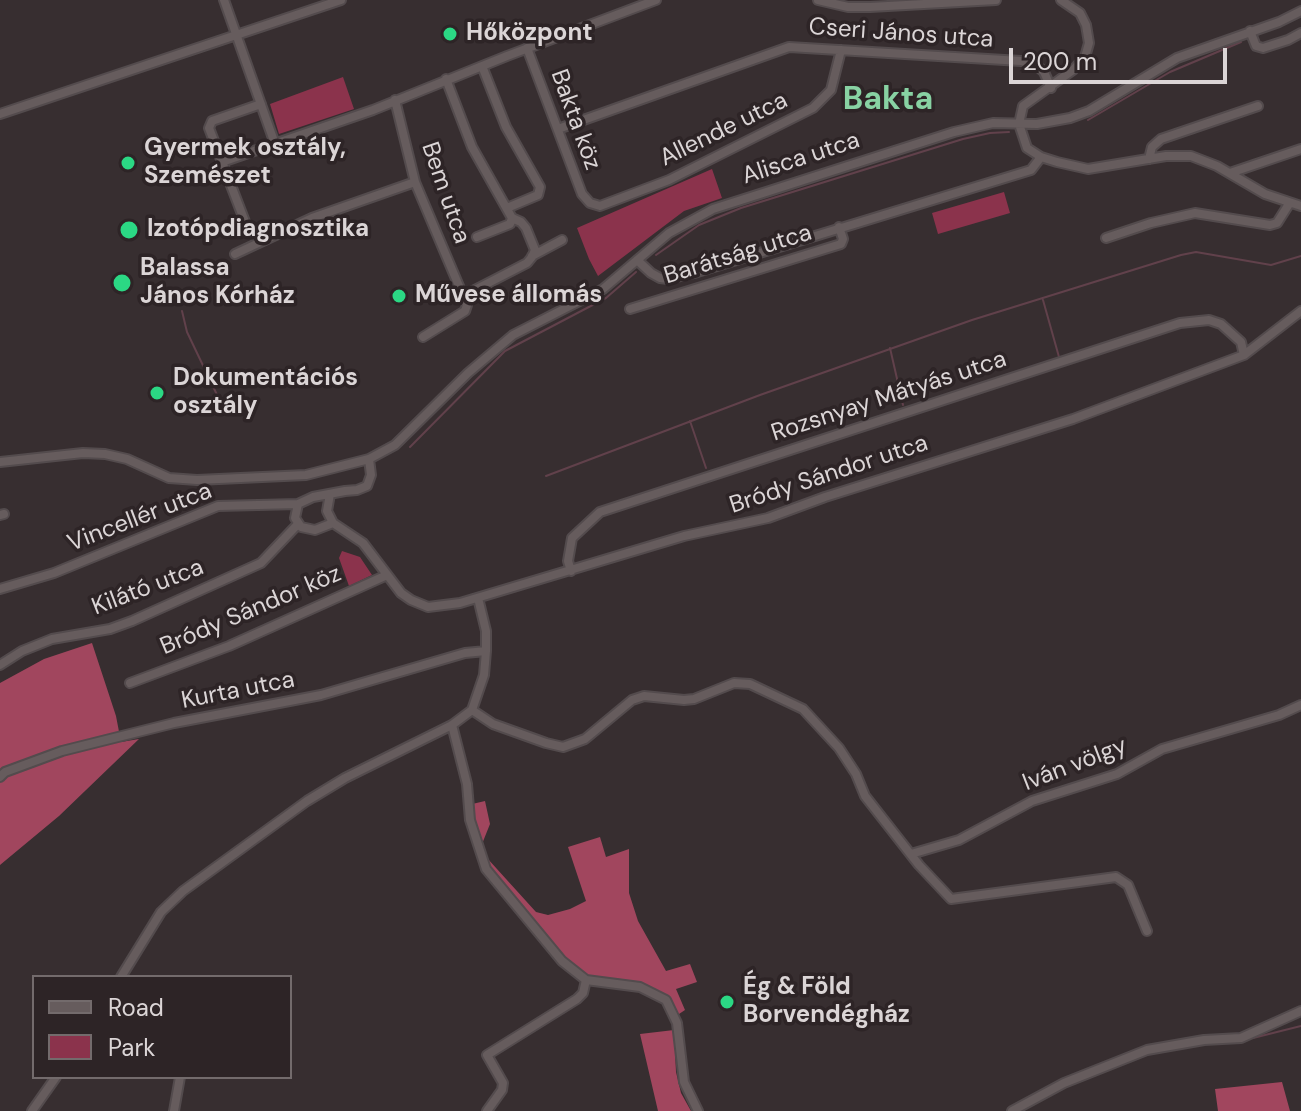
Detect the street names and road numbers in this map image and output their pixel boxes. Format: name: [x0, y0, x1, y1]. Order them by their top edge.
street label: Cseri János utca: [808, 13, 994, 55]
street label: Bakta köz: [544, 66, 606, 174]
street label: Allende utca: [655, 87, 793, 173]
street label: Alisca utca: [739, 126, 863, 192]
street label: Bem utca: [414, 138, 476, 248]
street label: Barátság utca: [661, 219, 815, 291]
street label: Rozsnyay Mátyás utca: [768, 345, 1010, 449]
street label: Bródy Sándor utca: [726, 429, 932, 521]
street label: Vincellér utca: [64, 477, 216, 559]
street label: Kilátó utca: [88, 554, 208, 622]
street label: Bródy Sándor köz: [156, 560, 346, 662]
street label: Kurta utca: [179, 666, 297, 716]
street label: Iván völgy: [1019, 732, 1131, 798]

